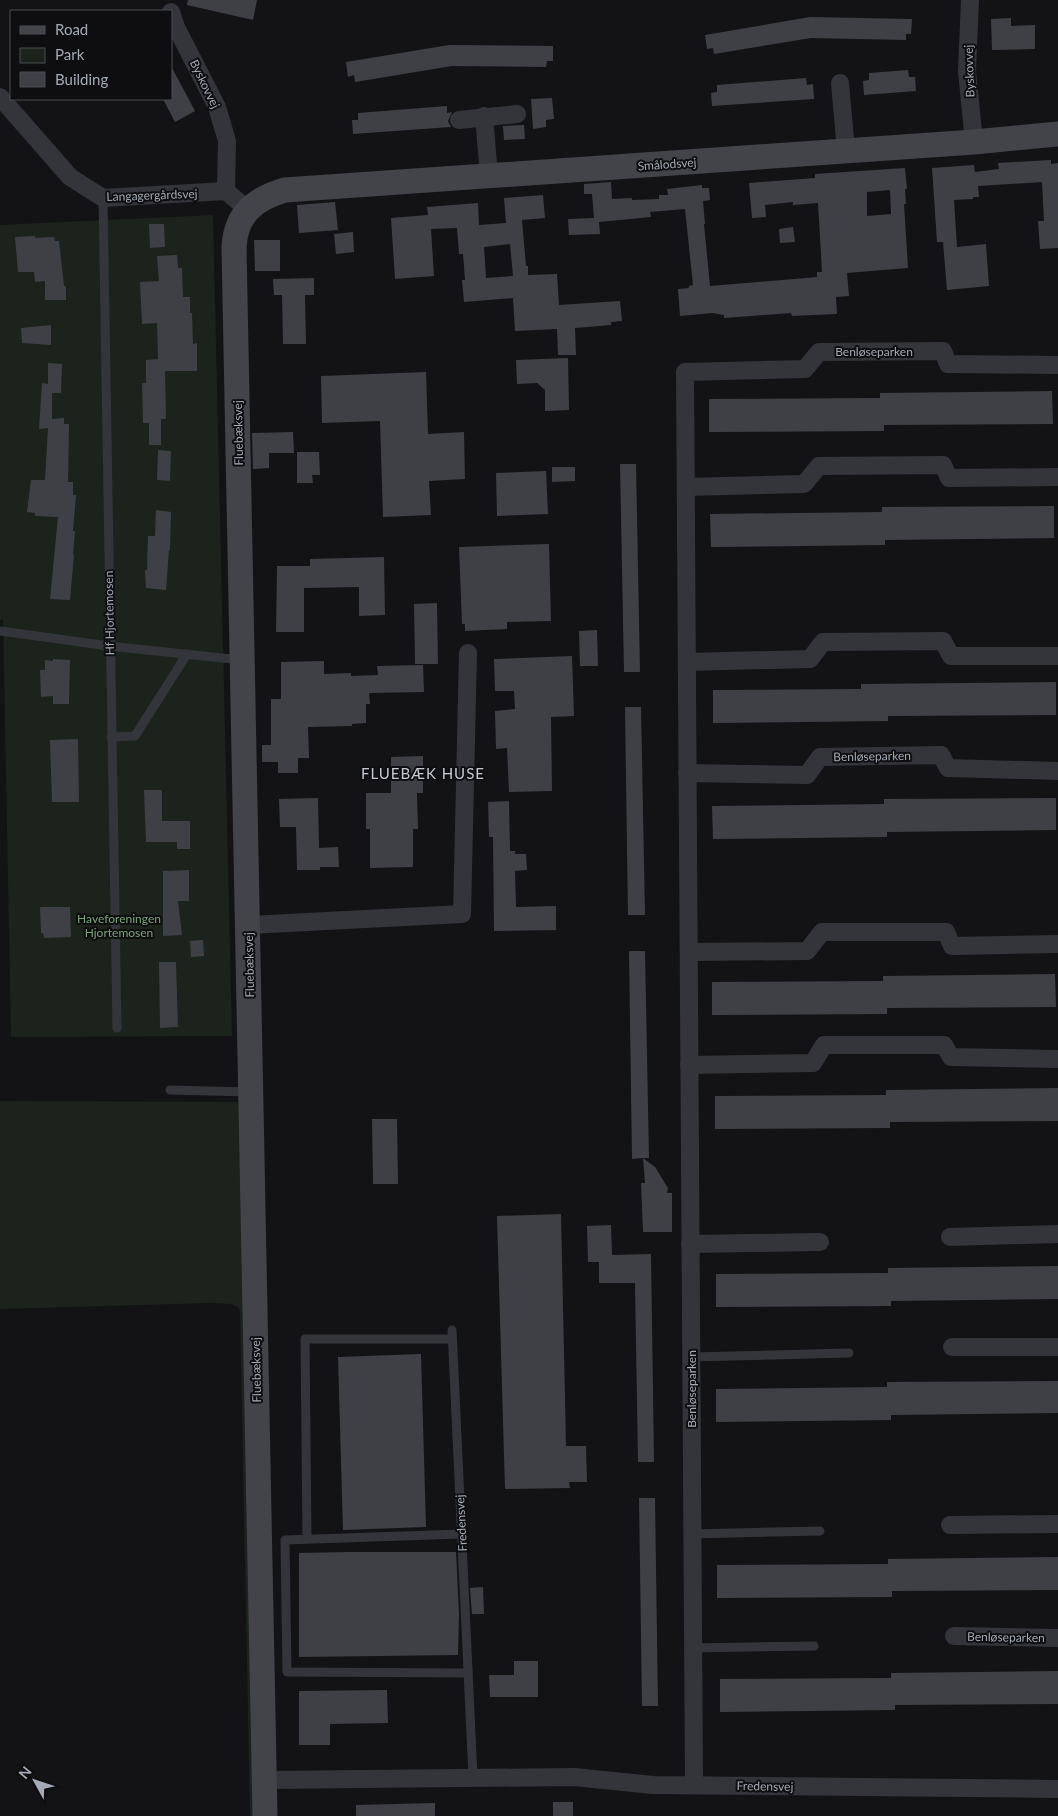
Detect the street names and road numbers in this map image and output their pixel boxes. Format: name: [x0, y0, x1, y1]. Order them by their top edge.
street label: Byskovvej: [961, 44, 977, 98]
street label: Byskovvej: [187, 57, 223, 111]
street label: Smålodsvej: [637, 154, 697, 174]
street label: Langagergårdsvej: [106, 186, 198, 204]
street label: Benløseparken: [835, 344, 913, 359]
street label: Fluebæksvej: [230, 400, 246, 466]
street label: Hf Hjortemosen: [101, 571, 117, 655]
street label: Benløseparken: [833, 748, 911, 764]
street label: Fluebæksvej: [241, 932, 257, 998]
street label: Fluebæksvej: [248, 1337, 264, 1403]
street label: Benløseparken: [684, 1350, 699, 1428]
street label: Fredensvej: [452, 1494, 470, 1552]
street label: Benløseparken: [967, 1629, 1045, 1645]
street label: Fredensvej: [736, 1778, 794, 1794]

